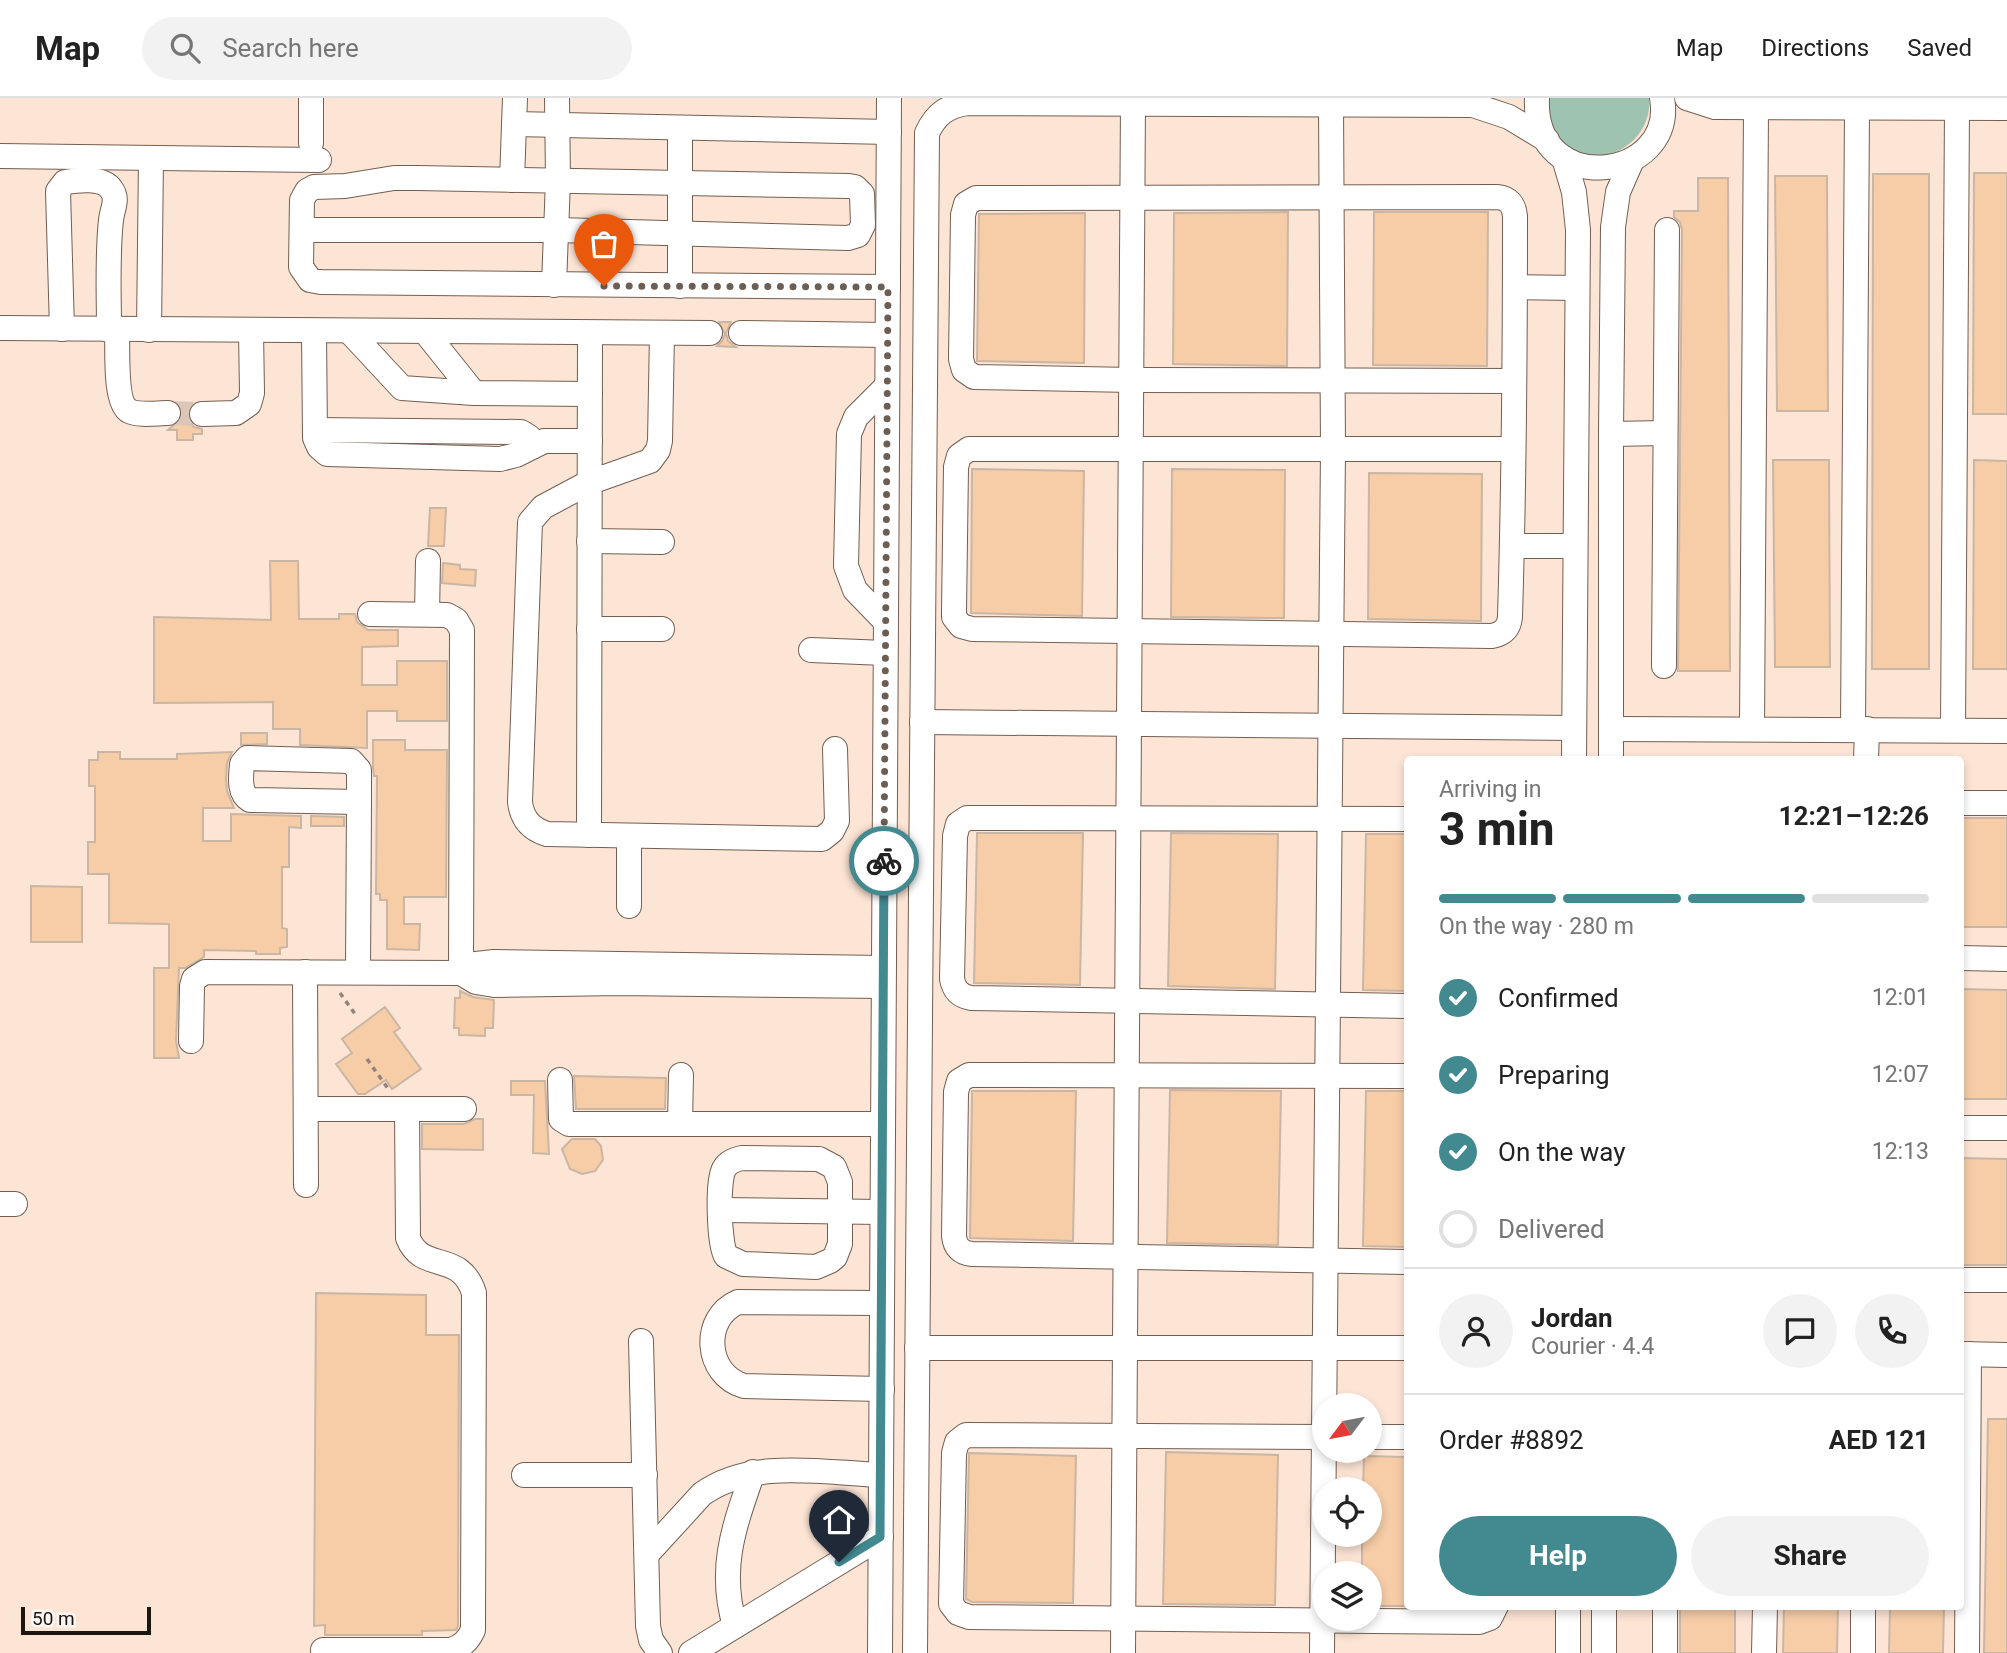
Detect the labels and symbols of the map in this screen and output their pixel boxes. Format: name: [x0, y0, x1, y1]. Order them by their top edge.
pin: [574, 214, 634, 286]
courier: [849, 826, 919, 896]
north arrow: [1312, 1393, 1382, 1463]
pin: [809, 1490, 869, 1562]
scale bar: [21, 1604, 150, 1636]

